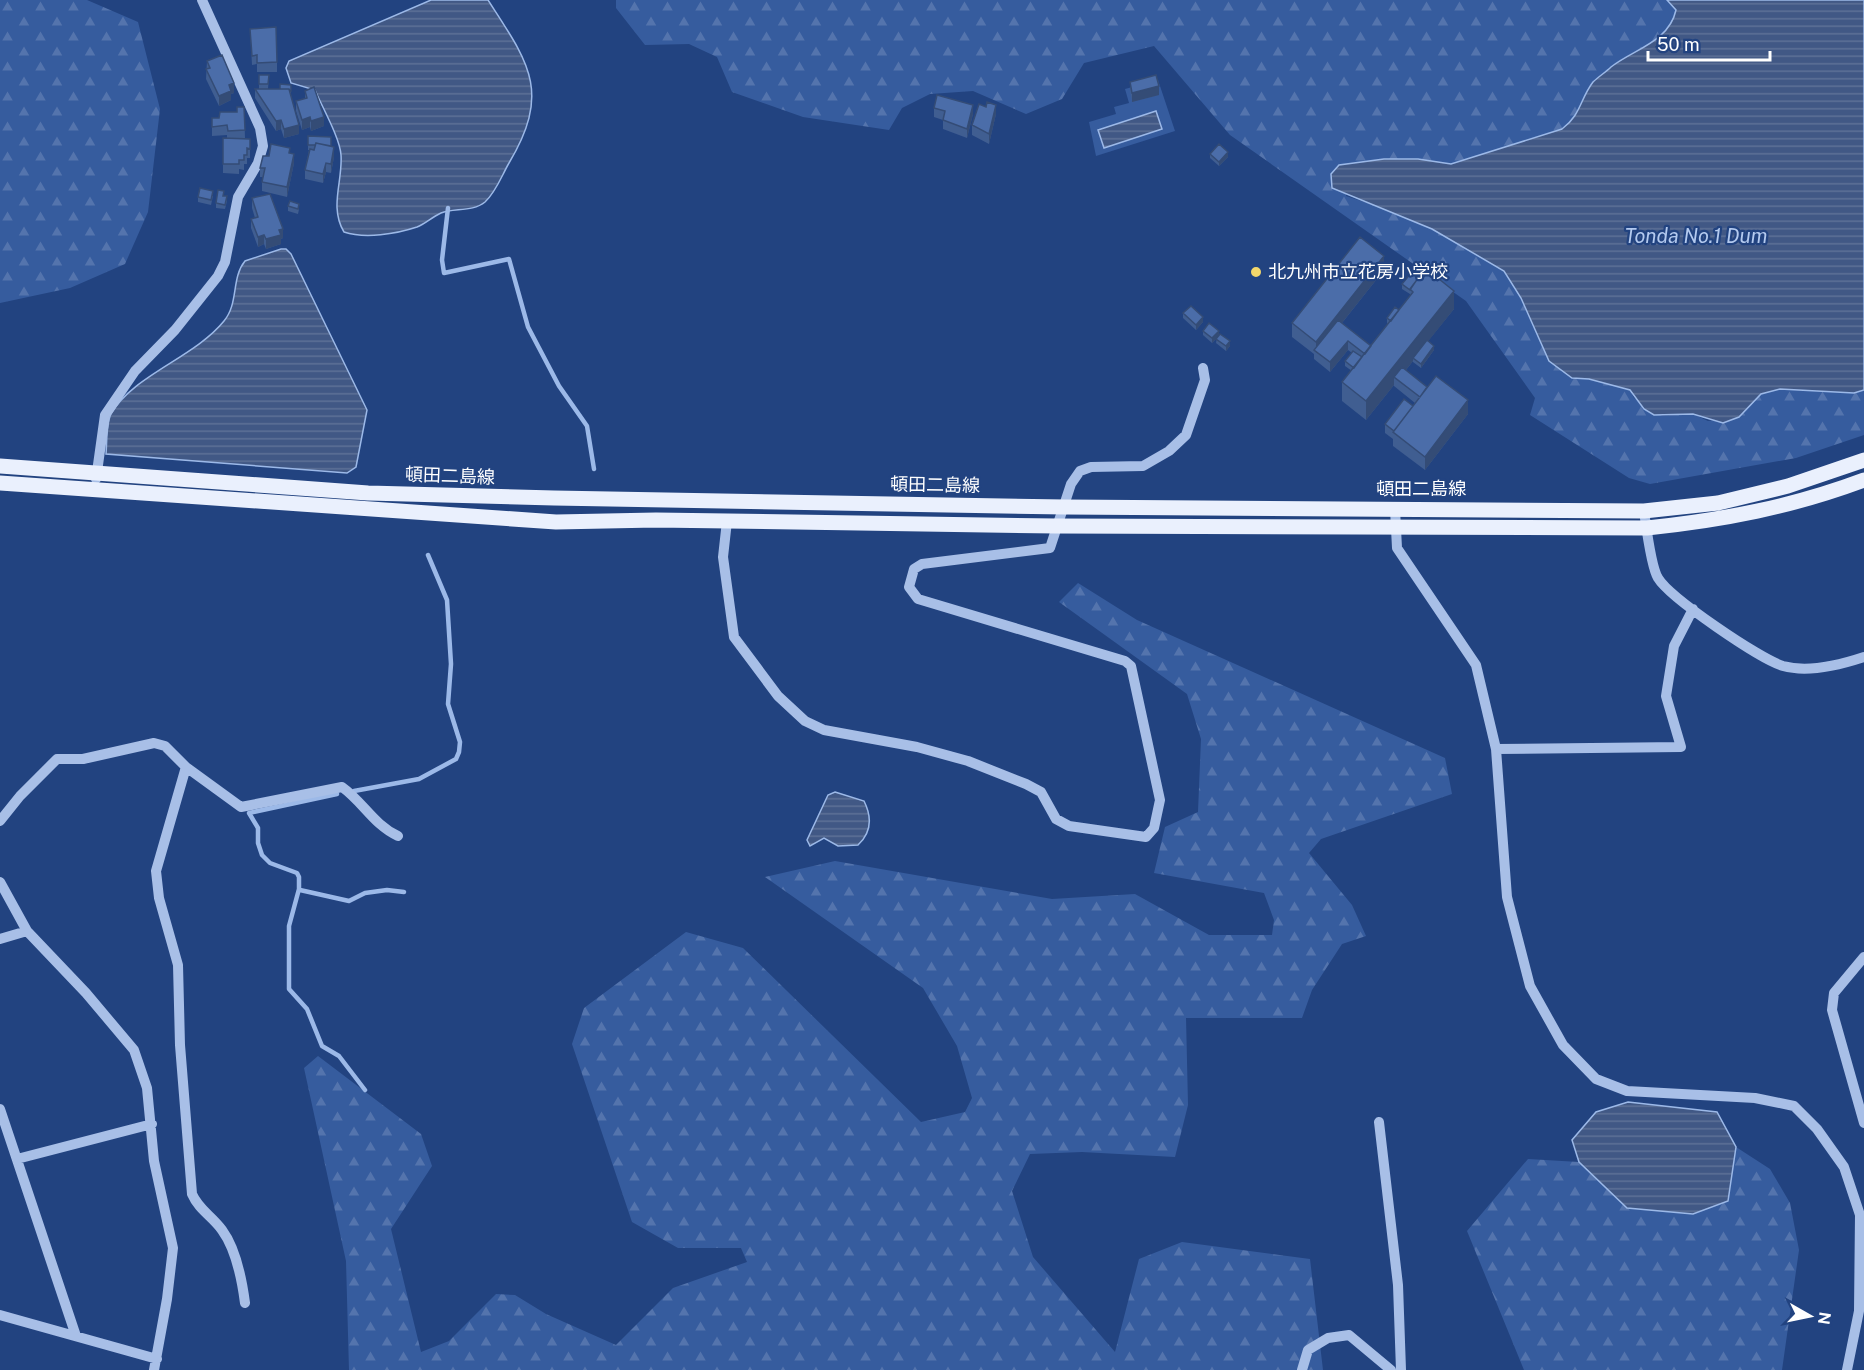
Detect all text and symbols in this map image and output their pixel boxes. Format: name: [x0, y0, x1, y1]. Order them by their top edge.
scale bar: [1648, 24, 1770, 62]
text: 50 m: [1657, 34, 1700, 55]
water label: Tonda No.1 Dum: [1625, 224, 1767, 248]
place label: 北九州市立花房小学校: [1268, 261, 1448, 282]
marker: 北九州市立花房小学校: [1249, 265, 1263, 279]
street label: 頓田二島線: [405, 463, 495, 488]
street label: 頓田二島線: [890, 473, 980, 496]
street label: 頓田二島線: [1376, 478, 1466, 499]
north arrow: [1780, 1286, 1840, 1346]
text: N: [1814, 1311, 1835, 1326]

